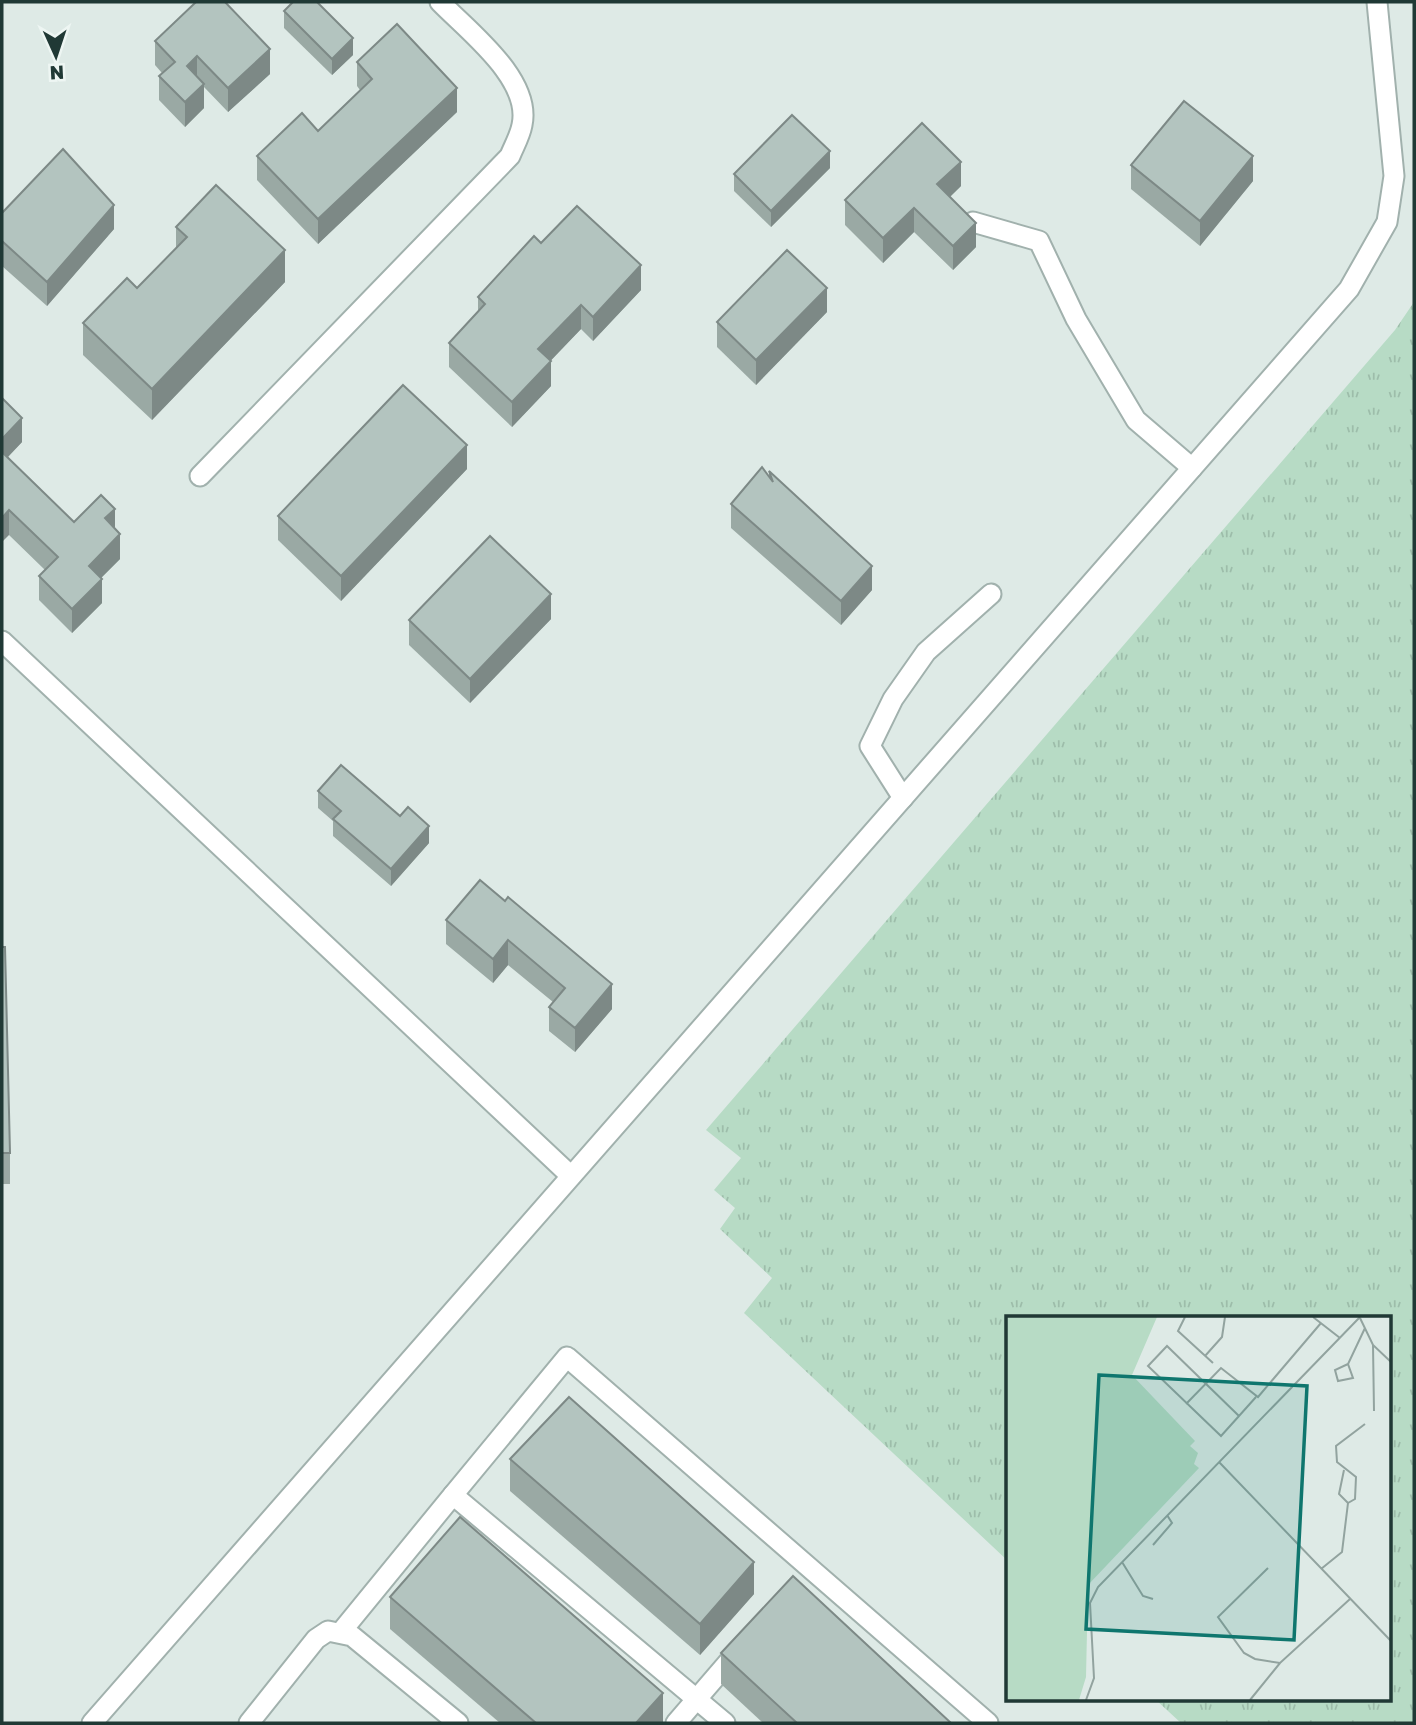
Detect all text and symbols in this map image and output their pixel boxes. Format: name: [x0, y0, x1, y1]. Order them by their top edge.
north arrow: [21, 21, 91, 91]
text: N: [49, 62, 65, 85]
inset map: [1006, 1316, 1392, 1700]

